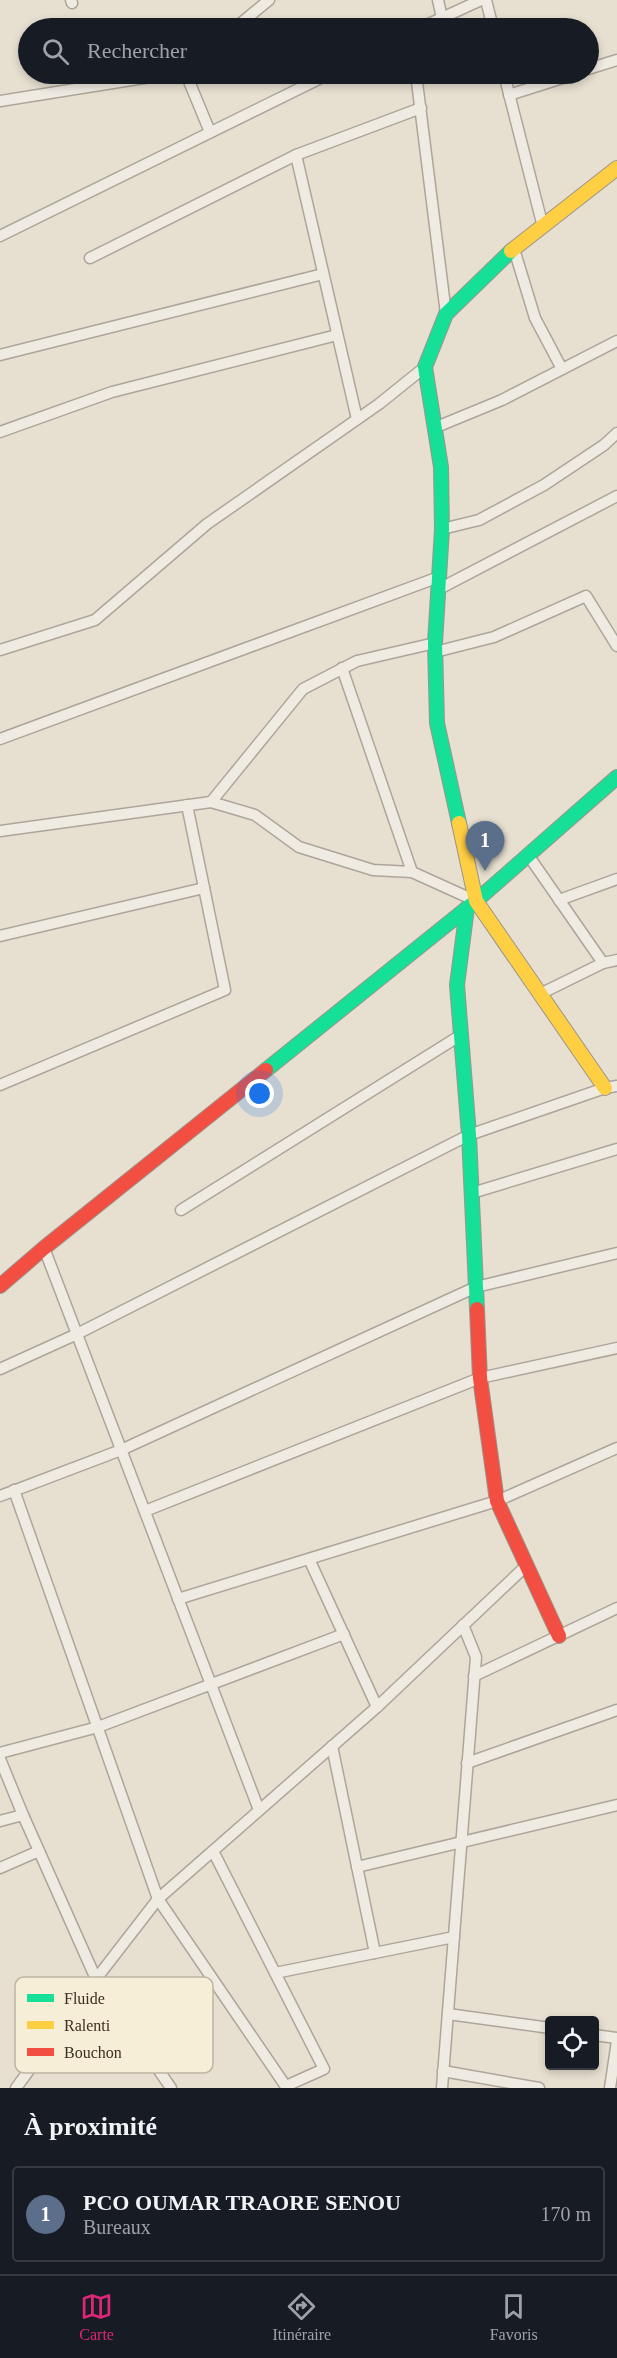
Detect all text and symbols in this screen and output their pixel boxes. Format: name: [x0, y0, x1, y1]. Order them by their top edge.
search box: [18, 18, 599, 84]
icon: search: [39, 35, 72, 68]
text: Rechercher: [87, 38, 187, 63]
pin: 1: [466, 822, 504, 871]
your location: [245, 1079, 274, 1108]
legend: [15, 1977, 213, 2073]
text: Fluide: [64, 1990, 105, 2007]
map controls: [545, 2016, 599, 2070]
button: locate: [545, 2016, 599, 2070]
text: Ralenti: [64, 2017, 111, 2034]
text: Bouchon: [64, 2044, 122, 2061]
text: À proximité: [24, 2112, 157, 2141]
text: PCO OUMAR TRAORE SENOU: [83, 2190, 401, 2215]
text: 1: [41, 2203, 51, 2225]
text: 170 m: [540, 2203, 591, 2225]
text: Bureaux: [83, 2216, 151, 2238]
tab: Carte: [79, 2290, 114, 2344]
tab: Itinéraire: [273, 2290, 331, 2344]
tab: Favoris: [490, 2290, 538, 2344]

